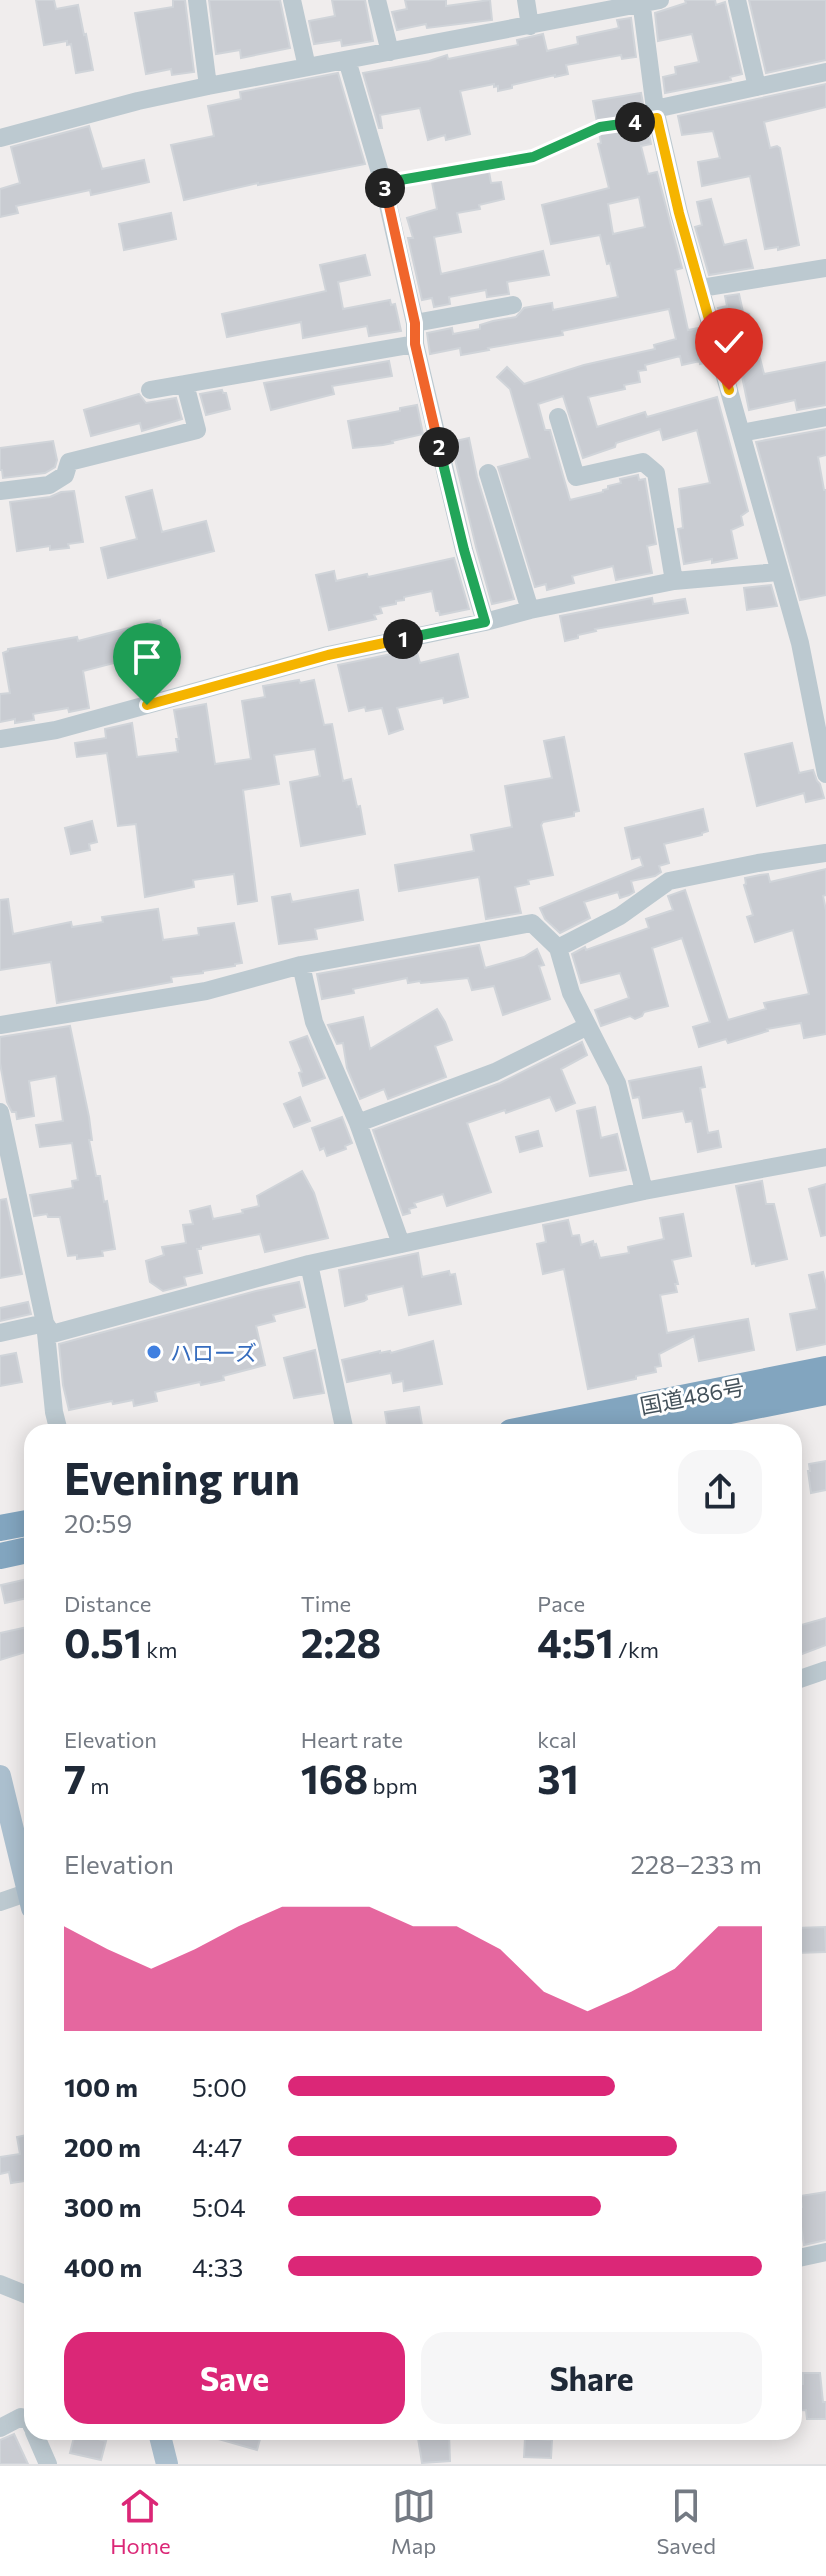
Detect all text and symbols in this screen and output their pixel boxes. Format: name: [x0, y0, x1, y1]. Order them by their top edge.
pin: 4: [615, 102, 655, 142]
text: 4: [628, 108, 642, 135]
pin: 3: [365, 168, 405, 208]
text: 3: [379, 174, 391, 201]
pin: [695, 308, 763, 390]
icon: check: [707, 320, 751, 364]
pin: 2: [419, 427, 459, 467]
text: 2: [433, 433, 445, 460]
pin: 1: [383, 619, 423, 659]
pin: [113, 623, 181, 705]
text: 1: [398, 625, 408, 652]
icon: arrive: [125, 635, 169, 679]
place label: ハローズ: [170, 1339, 257, 1366]
marker: ハローズ: [145, 1343, 163, 1361]
street label: 国道486号: [637, 1373, 747, 1419]
text: Evening run: [64, 1450, 300, 1504]
button: share: [678, 1450, 762, 1534]
text: 20:59: [64, 1507, 132, 1538]
text: Distance: [64, 1590, 151, 1617]
text: Time: [301, 1590, 351, 1617]
text: Pace: [537, 1590, 585, 1617]
text: 0.51: [64, 1617, 142, 1666]
text: 2:28: [301, 1617, 381, 1666]
text: 4:51: [537, 1617, 614, 1666]
text: km: [142, 1636, 177, 1663]
text: /km: [614, 1636, 659, 1663]
text: Elevation: [64, 1726, 157, 1753]
text: Heart rate: [301, 1726, 403, 1753]
text: kcal: [537, 1726, 577, 1753]
text: 7: [64, 1753, 86, 1802]
text: 168: [301, 1753, 368, 1802]
text: 31: [537, 1753, 579, 1802]
text: m: [86, 1772, 109, 1799]
text: bpm: [368, 1772, 418, 1799]
text: Elevation: [64, 1848, 174, 1879]
text: 228–233 m: [630, 1848, 762, 1879]
text: 100 m: [64, 2071, 138, 2102]
text: 5:00: [192, 2071, 247, 2102]
text: 200 m: [64, 2131, 141, 2162]
text: 4:47: [192, 2131, 243, 2162]
text: 300 m: [64, 2191, 141, 2222]
text: 5:04: [192, 2191, 246, 2222]
text: 400 m: [64, 2251, 142, 2282]
text: 4:33: [192, 2251, 243, 2282]
button: Save: [64, 2332, 405, 2424]
button: Share: [421, 2332, 762, 2424]
tab: Home: [110, 2484, 171, 2559]
tab: Map: [391, 2484, 436, 2559]
tab: Saved: [656, 2484, 716, 2559]

